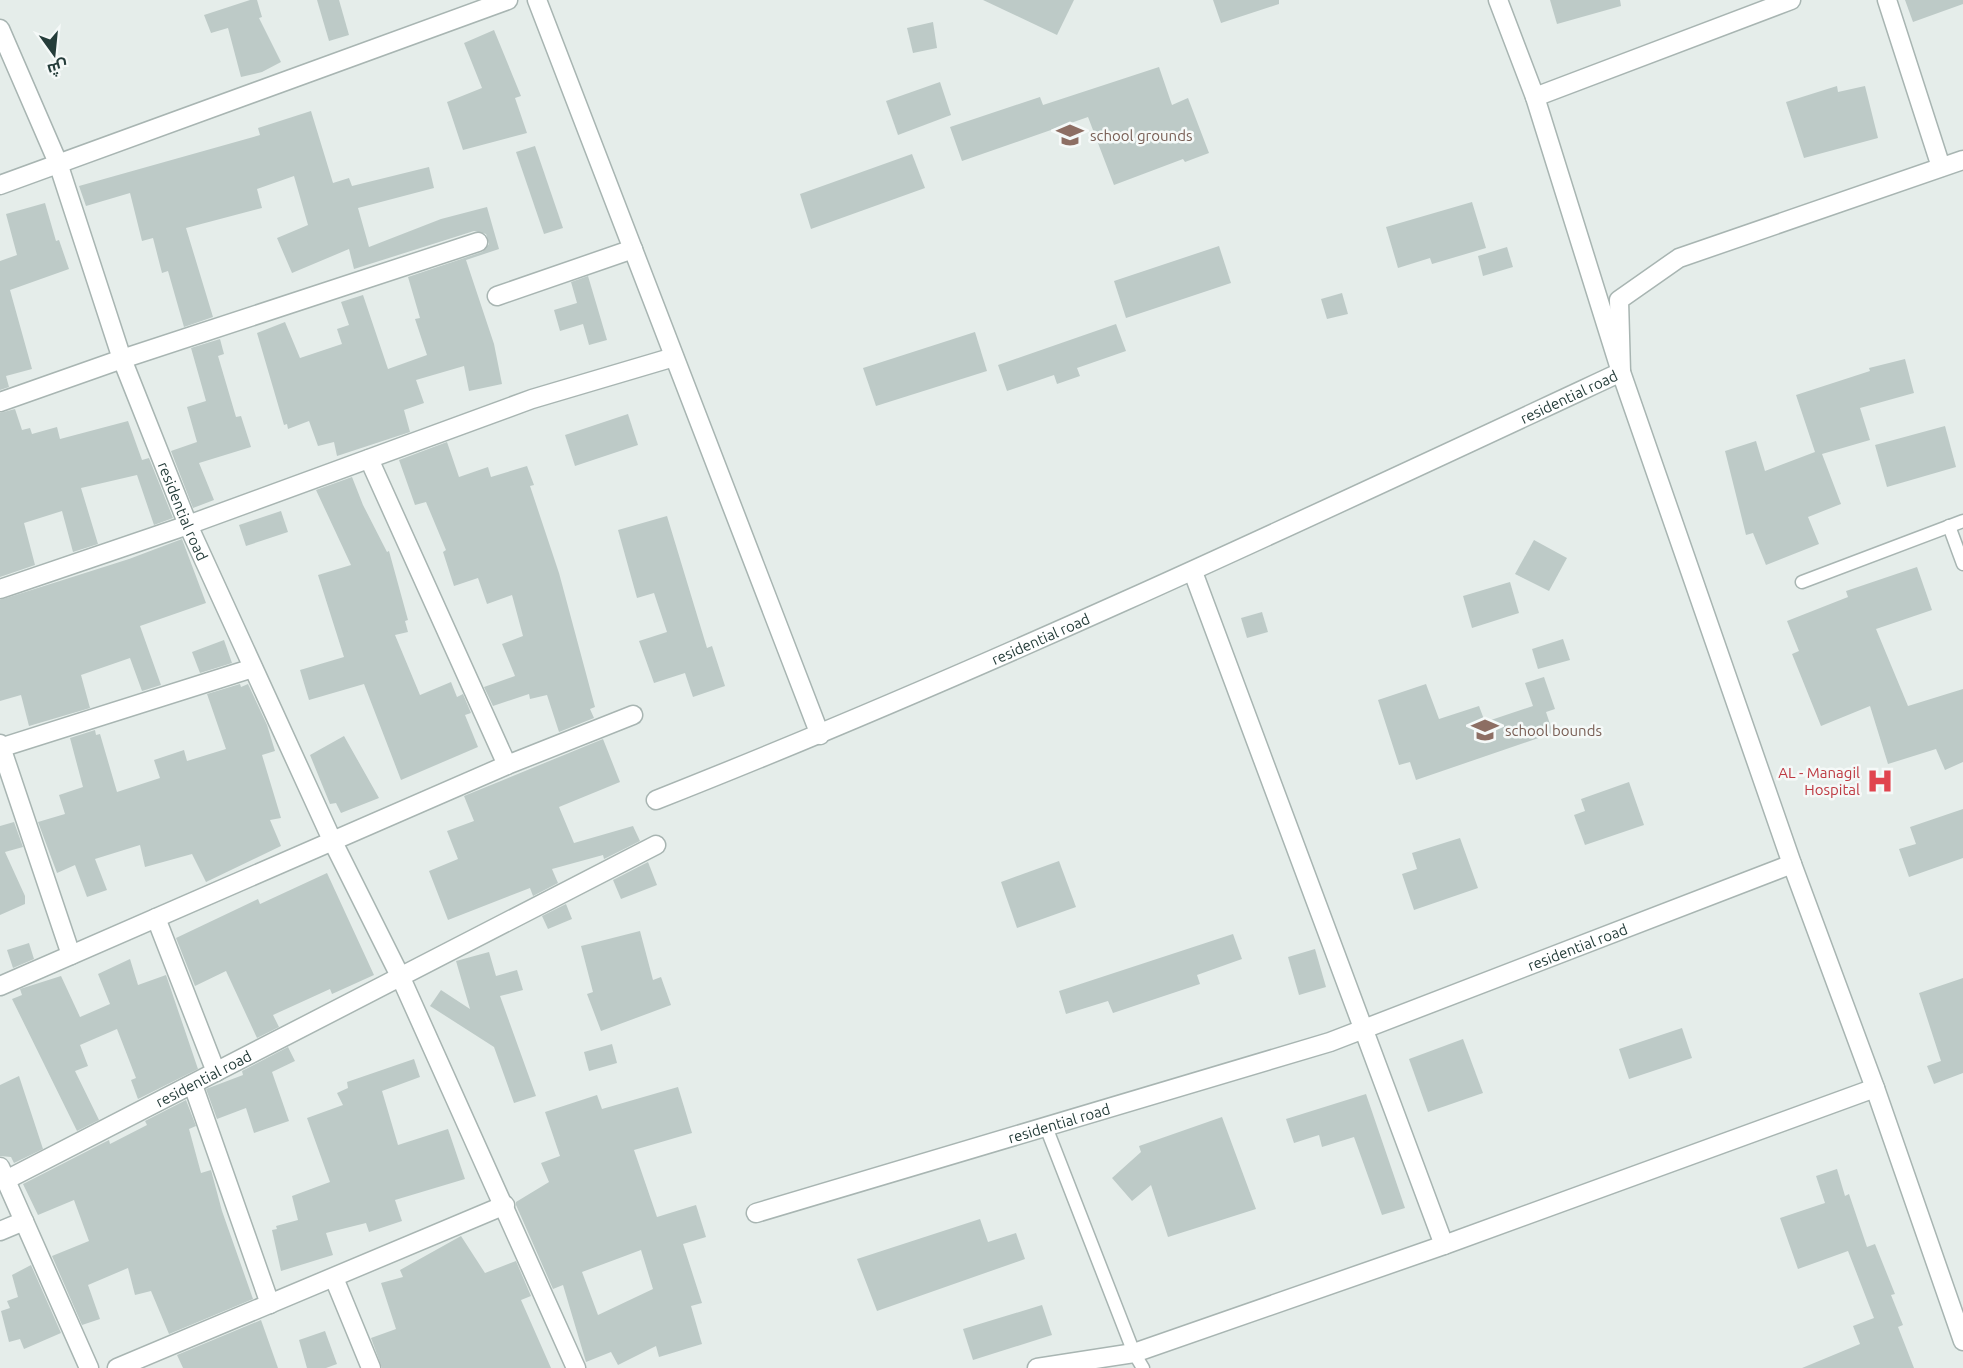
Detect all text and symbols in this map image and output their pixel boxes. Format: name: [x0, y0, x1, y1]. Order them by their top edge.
north arrow: [24, 24, 84, 84]
text: ش: [45, 56, 70, 80]
school or university icon: school grounds: [1055, 120, 1085, 150]
place label: school grounds: [1090, 127, 1192, 144]
street label: residential road: [1517, 366, 1620, 426]
street label: residential road: [155, 459, 211, 563]
street label: residential road: [989, 609, 1092, 668]
school or university icon: school bounds: [1470, 715, 1500, 745]
place label: school bounds: [1505, 722, 1602, 739]
place label: AL - Managil Hospital: [1778, 764, 1860, 798]
hospital icon: AL - Managil Hospital: [1865, 766, 1895, 796]
street label: residential road: [1525, 920, 1630, 974]
street label: residential road: [153, 1047, 254, 1110]
street label: residential road: [1006, 1100, 1112, 1146]

